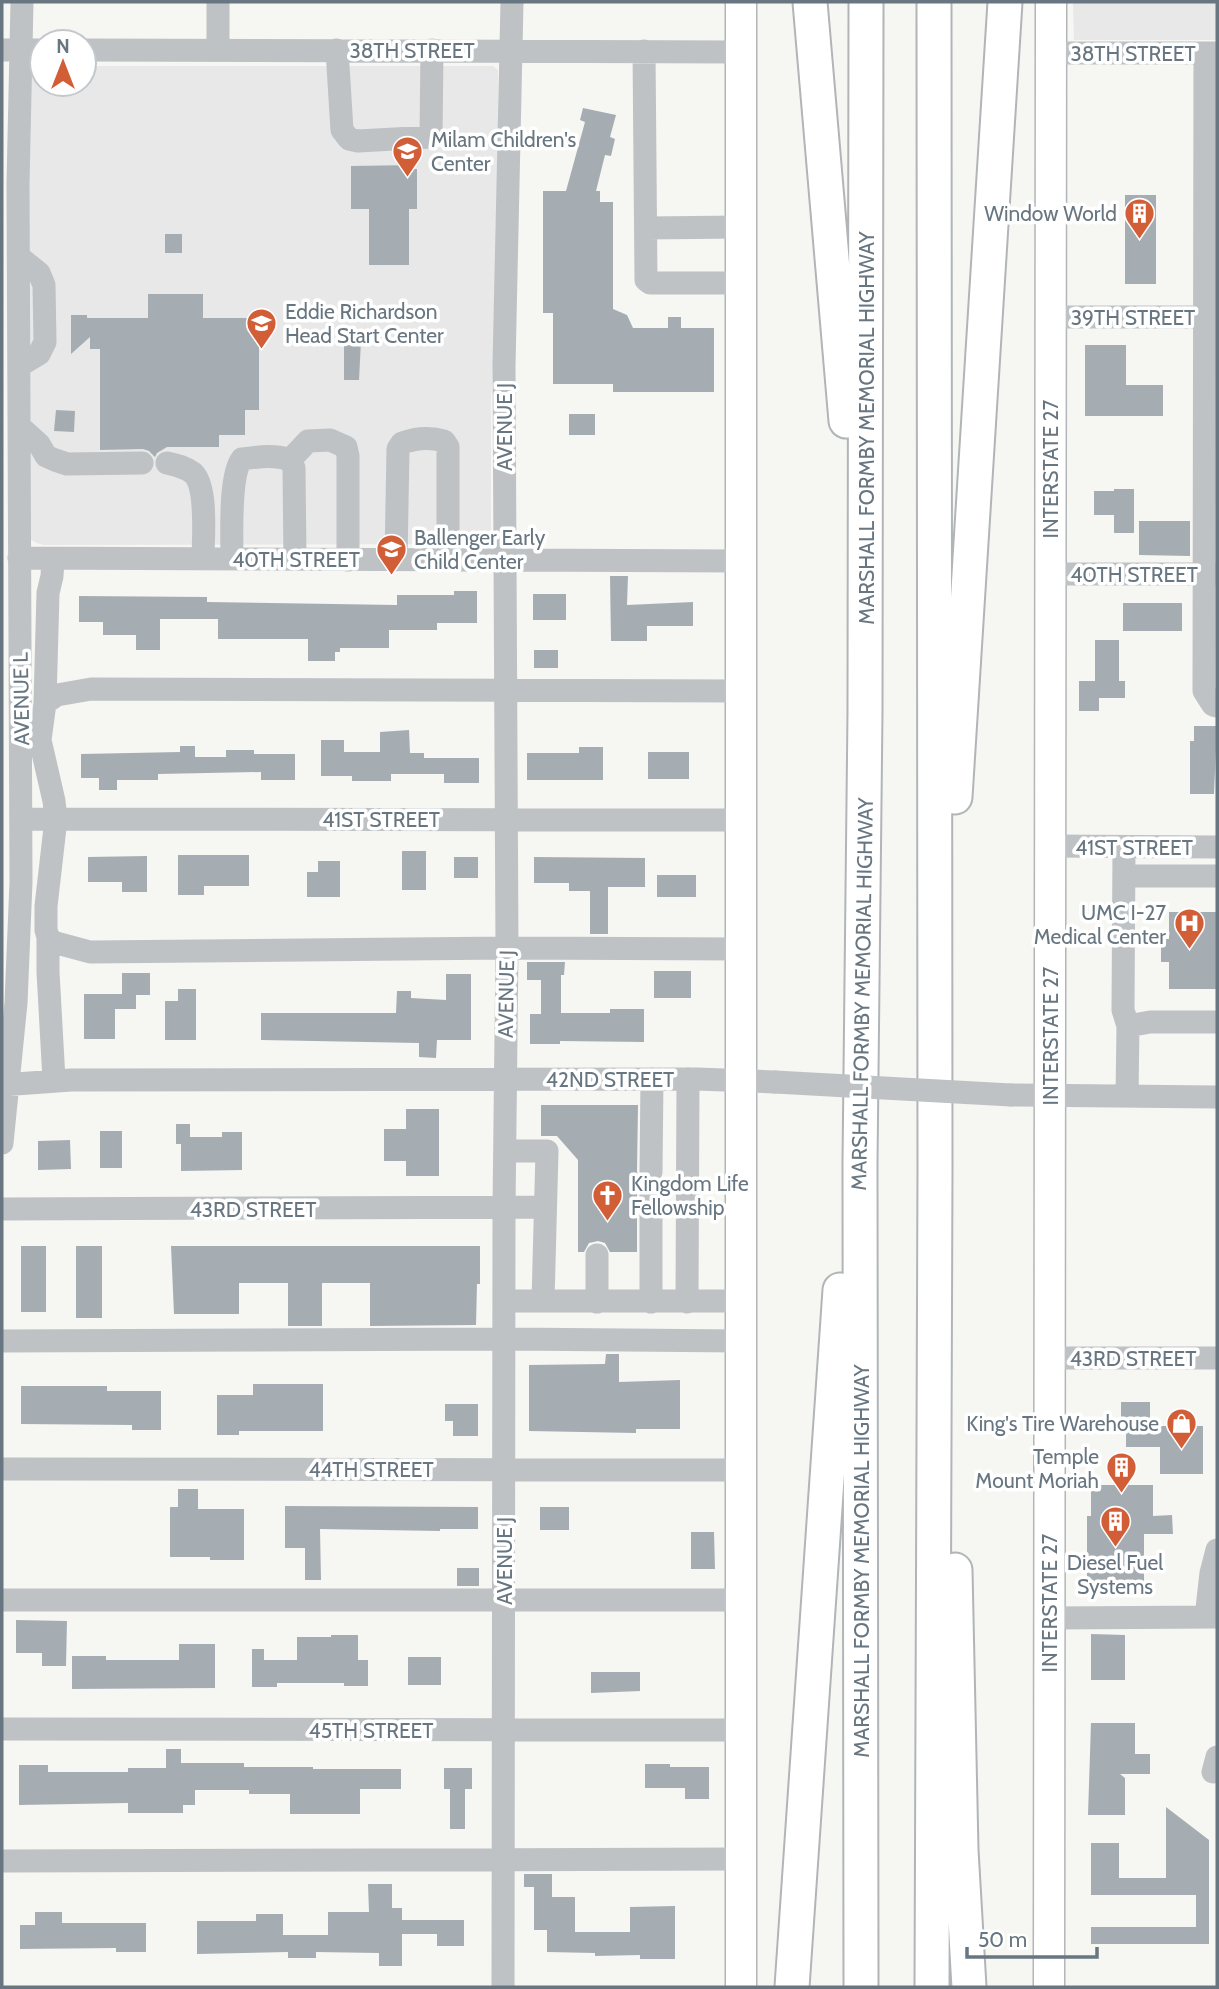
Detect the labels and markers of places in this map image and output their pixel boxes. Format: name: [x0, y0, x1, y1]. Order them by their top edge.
place label: Milam Children's Center: [431, 127, 577, 176]
school or university icon: Milam Children's Center: [391, 134, 425, 178]
building icon: Window World: [1123, 196, 1157, 240]
place label: Window World: [984, 201, 1117, 226]
place label: Eddie Richardson Head Start Center: [285, 299, 444, 348]
school or university icon: Eddie Richardson Head Start Center: [245, 306, 279, 350]
place label: Ballenger Early Child Center: [414, 525, 546, 574]
school or university icon: Ballenger Early Child Center: [374, 532, 408, 576]
place label: UMC I-27 Medical Center: [1034, 900, 1166, 949]
hospital icon: UMC I-27 Medical Center: [1172, 907, 1206, 951]
place label: Kingdom Life Fellowship: [631, 1171, 749, 1220]
church icon: Kingdom Life Fellowship: [591, 1178, 625, 1222]
shop icon: King's Tire Warehouse: [1165, 1406, 1199, 1450]
place label: King's Tire Warehouse: [966, 1411, 1159, 1436]
place label: Temple Mount Moriah: [975, 1444, 1099, 1493]
building icon: Temple Mount Moriah: [1105, 1451, 1139, 1495]
building icon: Diesel Fuel Systems: [1098, 1505, 1132, 1549]
place label: Diesel Fuel Systems: [1067, 1550, 1163, 1599]

